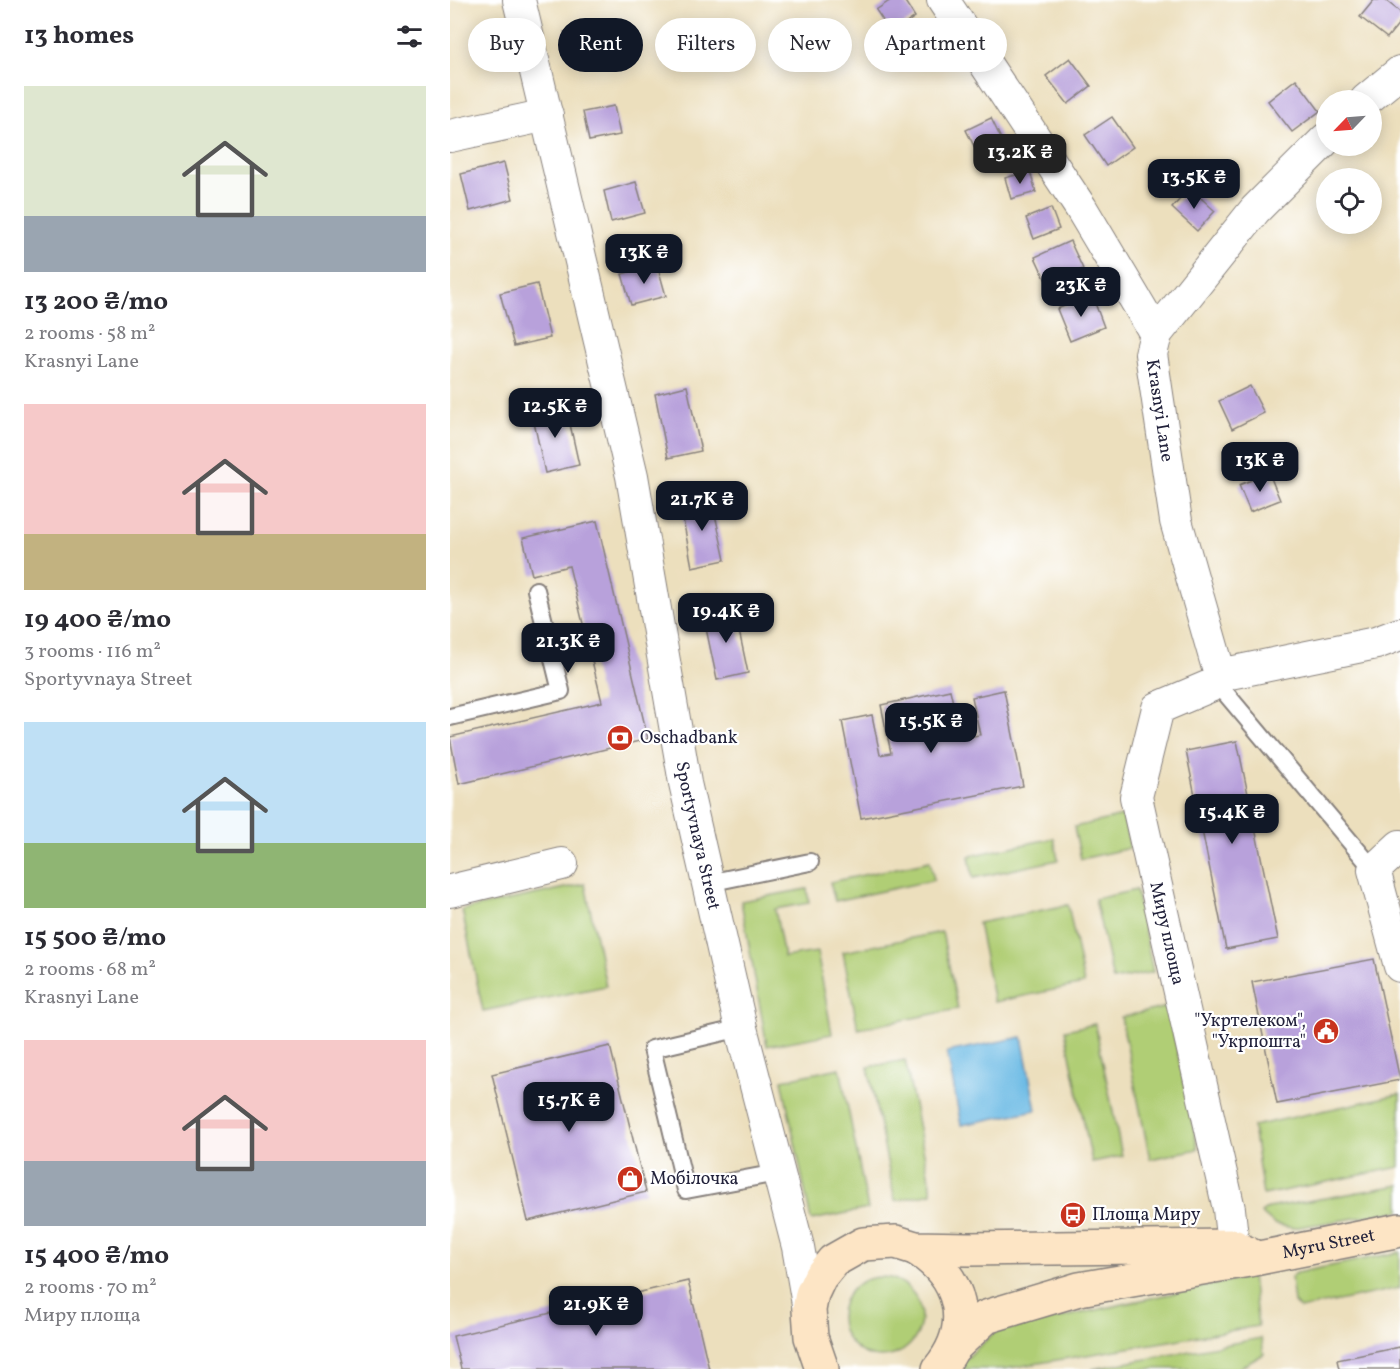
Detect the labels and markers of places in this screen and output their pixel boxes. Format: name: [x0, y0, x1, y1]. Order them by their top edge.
pin: 13.2K ₴: [965, 134, 1075, 185]
pin: 13.5K ₴: [1139, 159, 1249, 210]
pin: 13K ₴: [602, 234, 686, 285]
pin: 23K ₴: [1039, 267, 1123, 318]
pin: 12.5K ₴: [500, 388, 610, 439]
pin: 13K ₴: [1218, 442, 1302, 493]
pin: 21.7K ₴: [647, 481, 757, 532]
pin: 19.4K ₴: [671, 593, 781, 644]
pin: 21.3K ₴: [513, 623, 623, 674]
pin: 15.5K ₴: [876, 703, 986, 754]
bank icon: Oschadbank: [605, 723, 635, 753]
place label: Oschadbank: [640, 726, 738, 751]
pin: 15.4K ₴: [1177, 794, 1287, 845]
place label: "Укртелеком", "Укрпошта": [1194, 1009, 1306, 1055]
public building icon: "Укртелеком", "Укрпошта": [1311, 1016, 1341, 1046]
pin: 15.7K ₴: [514, 1082, 624, 1133]
shop icon: Мобілочка: [615, 1164, 645, 1194]
place label: Мобілочка: [650, 1167, 739, 1192]
bus stop icon: Площа Миру: [1058, 1200, 1088, 1230]
place label: Площа Миру: [1092, 1203, 1201, 1228]
pin: 21.9K ₴: [541, 1286, 651, 1337]

